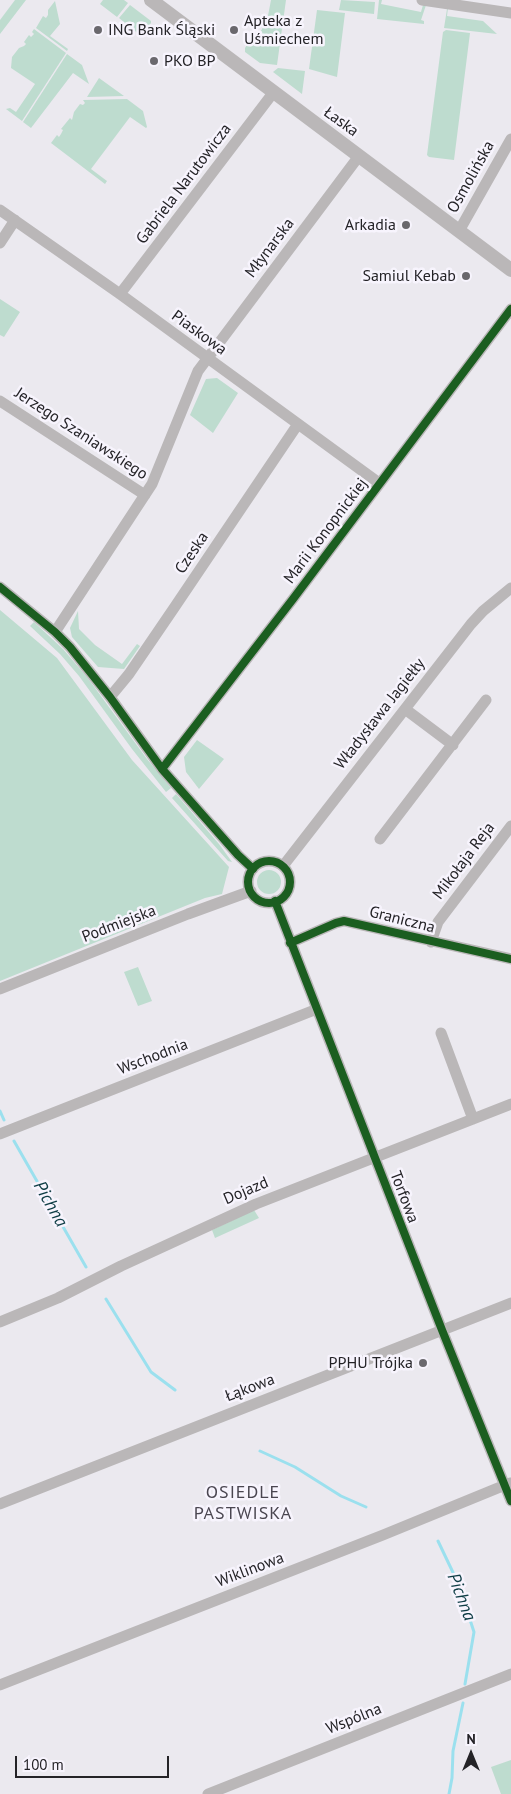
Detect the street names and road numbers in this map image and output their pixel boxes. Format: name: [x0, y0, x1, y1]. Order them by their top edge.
street label: Łaska: [320, 103, 362, 141]
street label: Gabriela Narutowicza: [133, 120, 235, 248]
street label: Osmolińska: [443, 138, 499, 216]
street label: Młynarska: [241, 215, 299, 281]
street label: Piaskowa: [168, 307, 230, 359]
street label: Jerzego Szaniawskiego: [11, 384, 151, 484]
street label: Marii Konopnickiej: [280, 474, 372, 588]
street label: Czeska: [171, 529, 213, 577]
street label: Władysława Jagiełły: [331, 655, 429, 773]
street label: Mikołaja Reja: [429, 819, 499, 903]
street label: Podmiejska: [79, 901, 159, 947]
street label: Graniczna: [367, 903, 437, 937]
street label: Wschodnia: [115, 1035, 191, 1079]
street label: Torfowa: [385, 1168, 423, 1226]
street label: Dojazd: [221, 1173, 271, 1209]
street label: Łąkowa: [223, 1370, 277, 1406]
street label: Wiklinowa: [213, 1548, 287, 1592]
street label: Wspólna: [324, 1699, 384, 1739]

